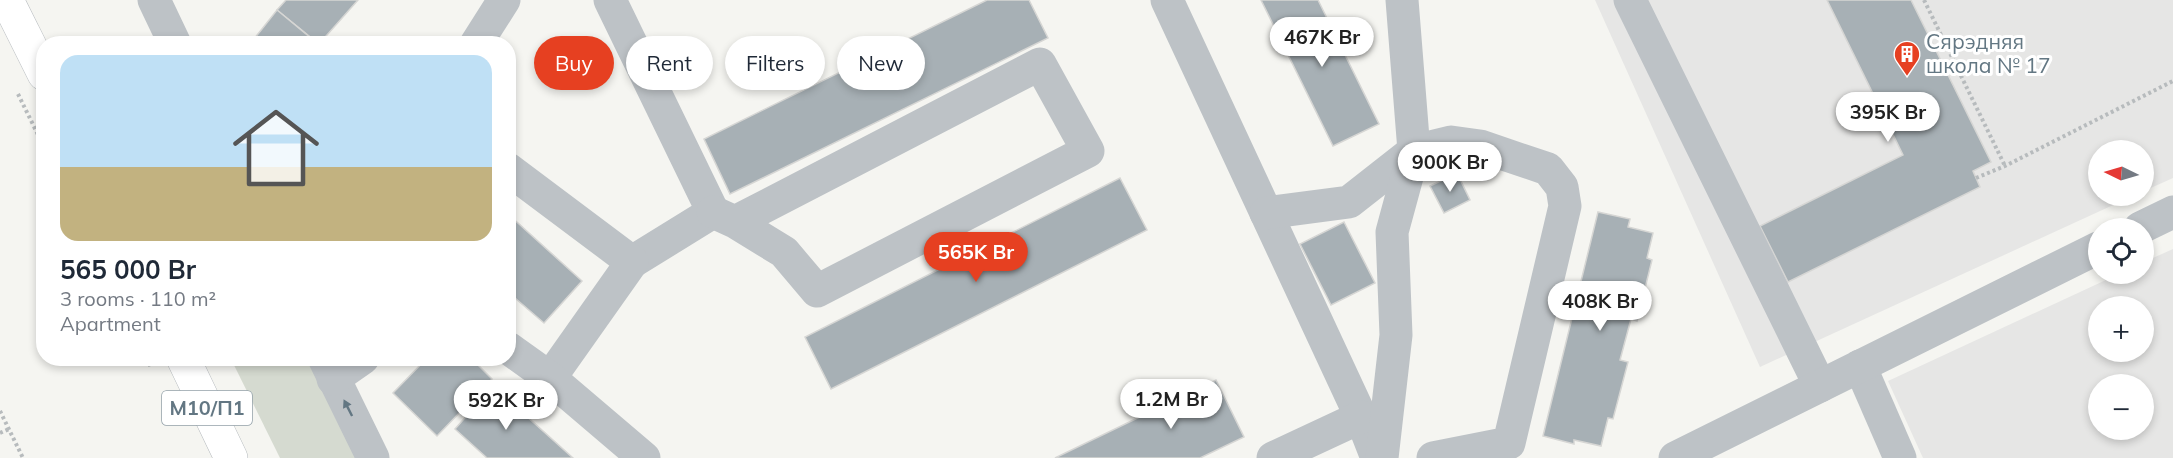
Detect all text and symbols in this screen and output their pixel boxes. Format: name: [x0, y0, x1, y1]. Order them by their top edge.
pin: 467K Br: [1267, 17, 1377, 68]
text: 467K Br: [1284, 24, 1360, 49]
place label: Сярэдняя школа № 17: [1926, 28, 2051, 78]
chip: Buy: [534, 36, 614, 90]
chip: Rent: [626, 36, 713, 90]
chip: Filters: [725, 36, 825, 90]
chip: New: [837, 36, 925, 90]
building icon: Сярэдняя школа № 17: [1892, 39, 1922, 77]
pin: 395K Br: [1833, 92, 1943, 143]
icon: home: [222, 94, 330, 202]
text: 395K Br: [1850, 99, 1926, 124]
north arrow: [2088, 140, 2154, 206]
map controls: [2088, 140, 2154, 440]
pin: 900K Br: [1395, 142, 1505, 193]
text: 900K Br: [1412, 149, 1488, 174]
button: locate: [2088, 218, 2154, 284]
pin: 565K Br: [921, 232, 1031, 283]
text: 565K Br: [938, 239, 1014, 264]
text: 565 000 Br: [60, 253, 196, 286]
pin: 408K Br: [1545, 281, 1655, 332]
text: 3 rooms · 110 m²: [60, 286, 216, 311]
text: 408K Br: [1562, 288, 1638, 313]
button: +: [2088, 296, 2154, 362]
text: Apartment: [60, 311, 161, 336]
button: −: [2088, 374, 2154, 440]
pin: 1.2M Br: [1116, 379, 1226, 430]
pin: 592K Br: [451, 380, 561, 431]
text: 1.2M Br: [1134, 386, 1208, 411]
text: 592K Br: [468, 387, 544, 412]
road number: М10/П1: [162, 391, 252, 425]
one-way arrow: [343, 400, 353, 417]

